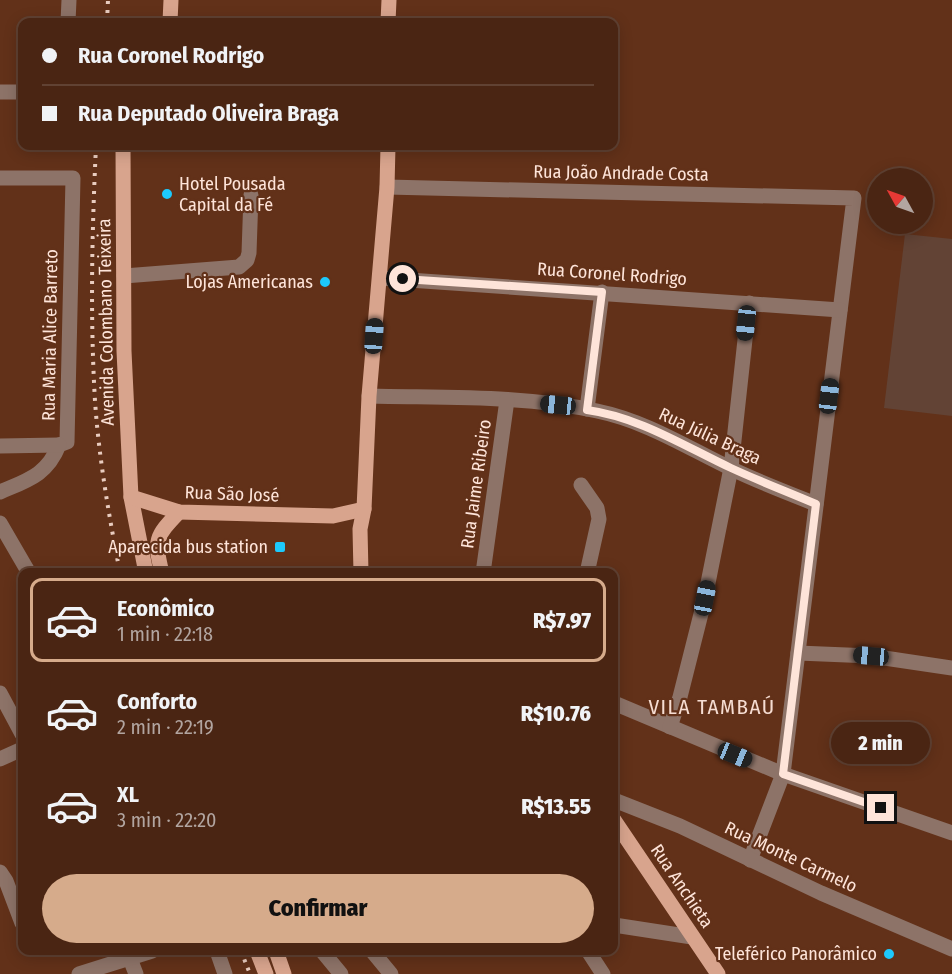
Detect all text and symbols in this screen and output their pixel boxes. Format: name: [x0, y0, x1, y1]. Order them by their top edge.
text: Rua Coronel Rodrigo: [78, 42, 264, 69]
text: Rua Deputado Oliveira Braga: [78, 100, 339, 127]
street label: Rua João Andrade Costa: [533, 160, 709, 186]
north arrow: [867, 168, 933, 234]
map controls: [867, 168, 933, 234]
place label: Hotel Pousada Capital da Fé: [179, 173, 286, 216]
marker: Hotel Pousada Capital da Fé: [160, 187, 174, 201]
street label: Avenida Colombano Teixeira: [93, 218, 119, 426]
street label: Rua Maria Alice Barreto: [38, 249, 62, 421]
street label: Rua Coronel Rodrigo: [536, 258, 688, 290]
route start: [389, 265, 416, 292]
place label: Lojas Americanas: [186, 271, 313, 293]
marker: Lojas Americanas: [318, 275, 332, 289]
car: [735, 304, 757, 342]
car: [364, 317, 384, 355]
car: [818, 377, 840, 415]
car: [539, 394, 577, 416]
street label: Rua Júlia Braga: [655, 403, 765, 469]
street label: Rua Jaime Ribeiro: [456, 418, 496, 550]
street label: Rua São José: [184, 481, 280, 507]
place label: Aparecida bus station: [108, 536, 268, 558]
marker: Aparecida bus station: [273, 540, 287, 554]
car: [693, 579, 717, 617]
icon: car: [45, 593, 99, 647]
text: Econômico: [117, 595, 215, 622]
text: R$7.97: [533, 607, 591, 634]
text: 1 min · 22:18: [117, 622, 213, 646]
car: [852, 645, 890, 667]
icon: car: [45, 686, 99, 740]
text: Conforto: [117, 688, 197, 715]
district label: VILA TAMBAÚ: [648, 694, 776, 720]
text: R$10.76: [521, 700, 591, 727]
text: 2 min · 22:19: [117, 715, 214, 739]
callout: 2 min: [832, 721, 930, 763]
text: 2 min: [858, 731, 903, 755]
car: [715, 740, 755, 770]
icon: car: [45, 779, 99, 833]
text: XL: [117, 781, 139, 808]
text: R$13.55: [521, 793, 591, 820]
route end: [867, 794, 894, 821]
text: 3 min · 22:20: [117, 808, 216, 832]
street label: Rua Monte Carmelo: [721, 817, 861, 897]
street label: Rua Anchieta: [646, 840, 718, 932]
button: Confirmar: [42, 874, 594, 943]
place label: Teleférico Panorâmico: [715, 943, 877, 965]
marker: Teleférico Panorâmico: [882, 947, 896, 961]

